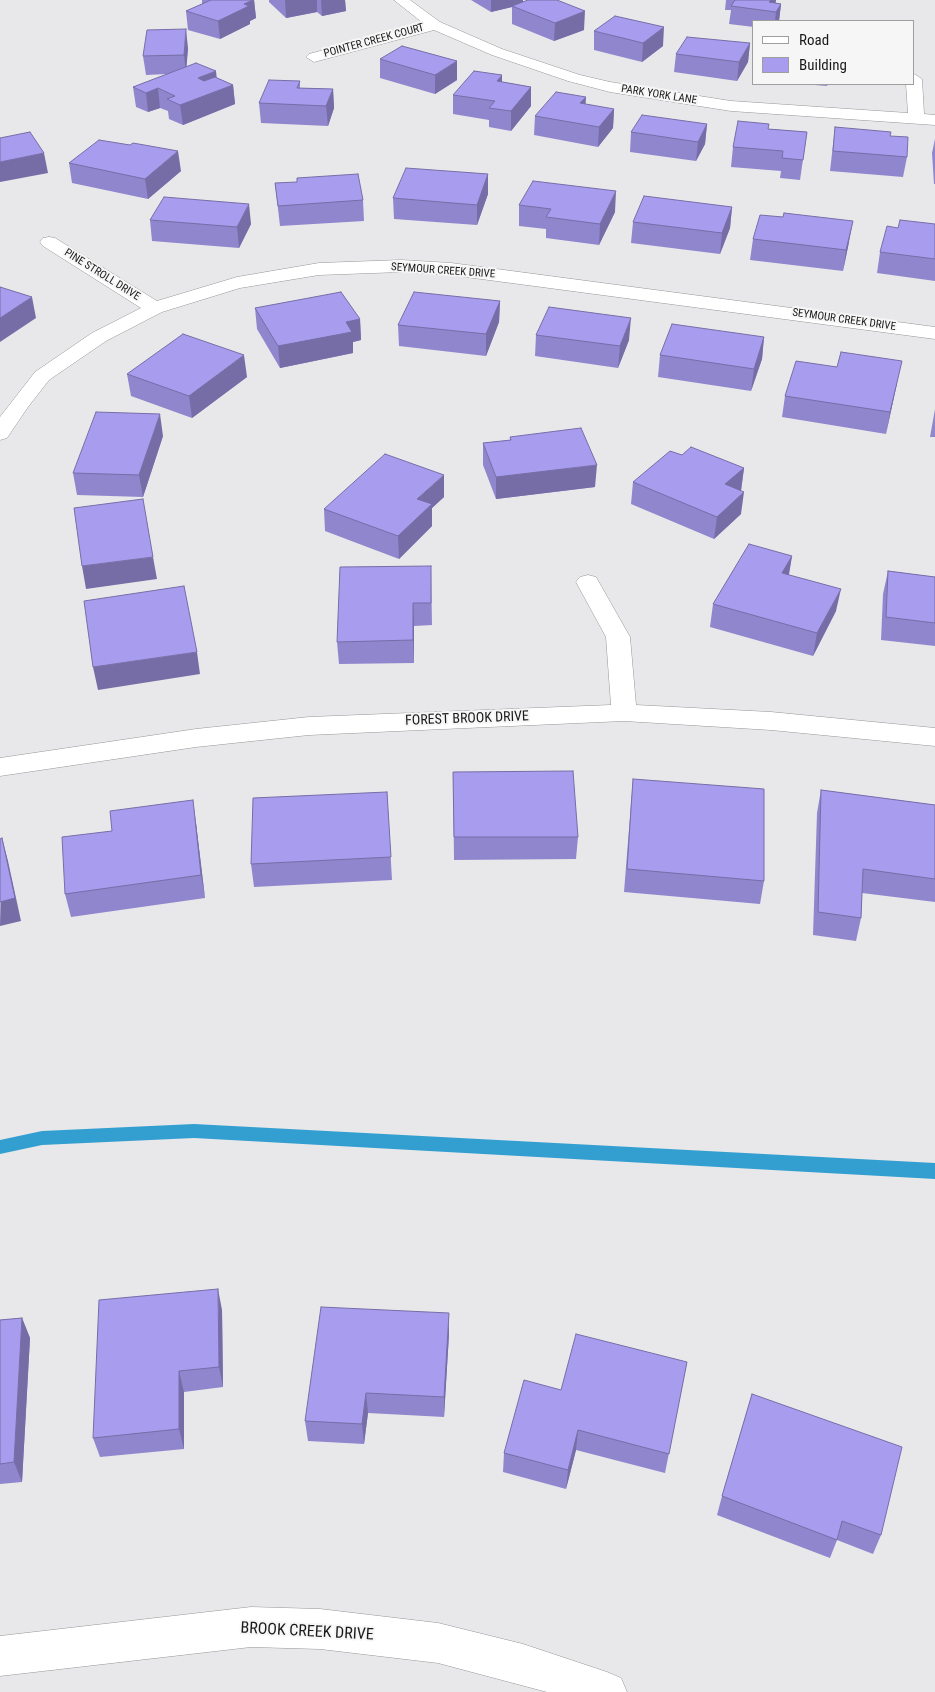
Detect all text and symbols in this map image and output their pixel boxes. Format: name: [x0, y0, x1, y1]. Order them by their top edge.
legend: [752, 20, 915, 85]
street label: POINTER CREEK COURT: [322, 21, 426, 61]
text: Road: [799, 31, 829, 49]
text: Building: [799, 56, 847, 74]
street label: PARK YORK LANE: [620, 82, 698, 108]
street label: PINE STROLL DRIVE: [62, 246, 142, 304]
street label: SEYMOUR CREEK DRIVE: [390, 261, 496, 281]
street label: SEYMOUR CREEK DRIVE: [791, 306, 897, 334]
street label: FOREST BROOK DRIVE: [405, 708, 529, 730]
street label: BROOK CREEK DRIVE: [240, 1619, 374, 1645]

